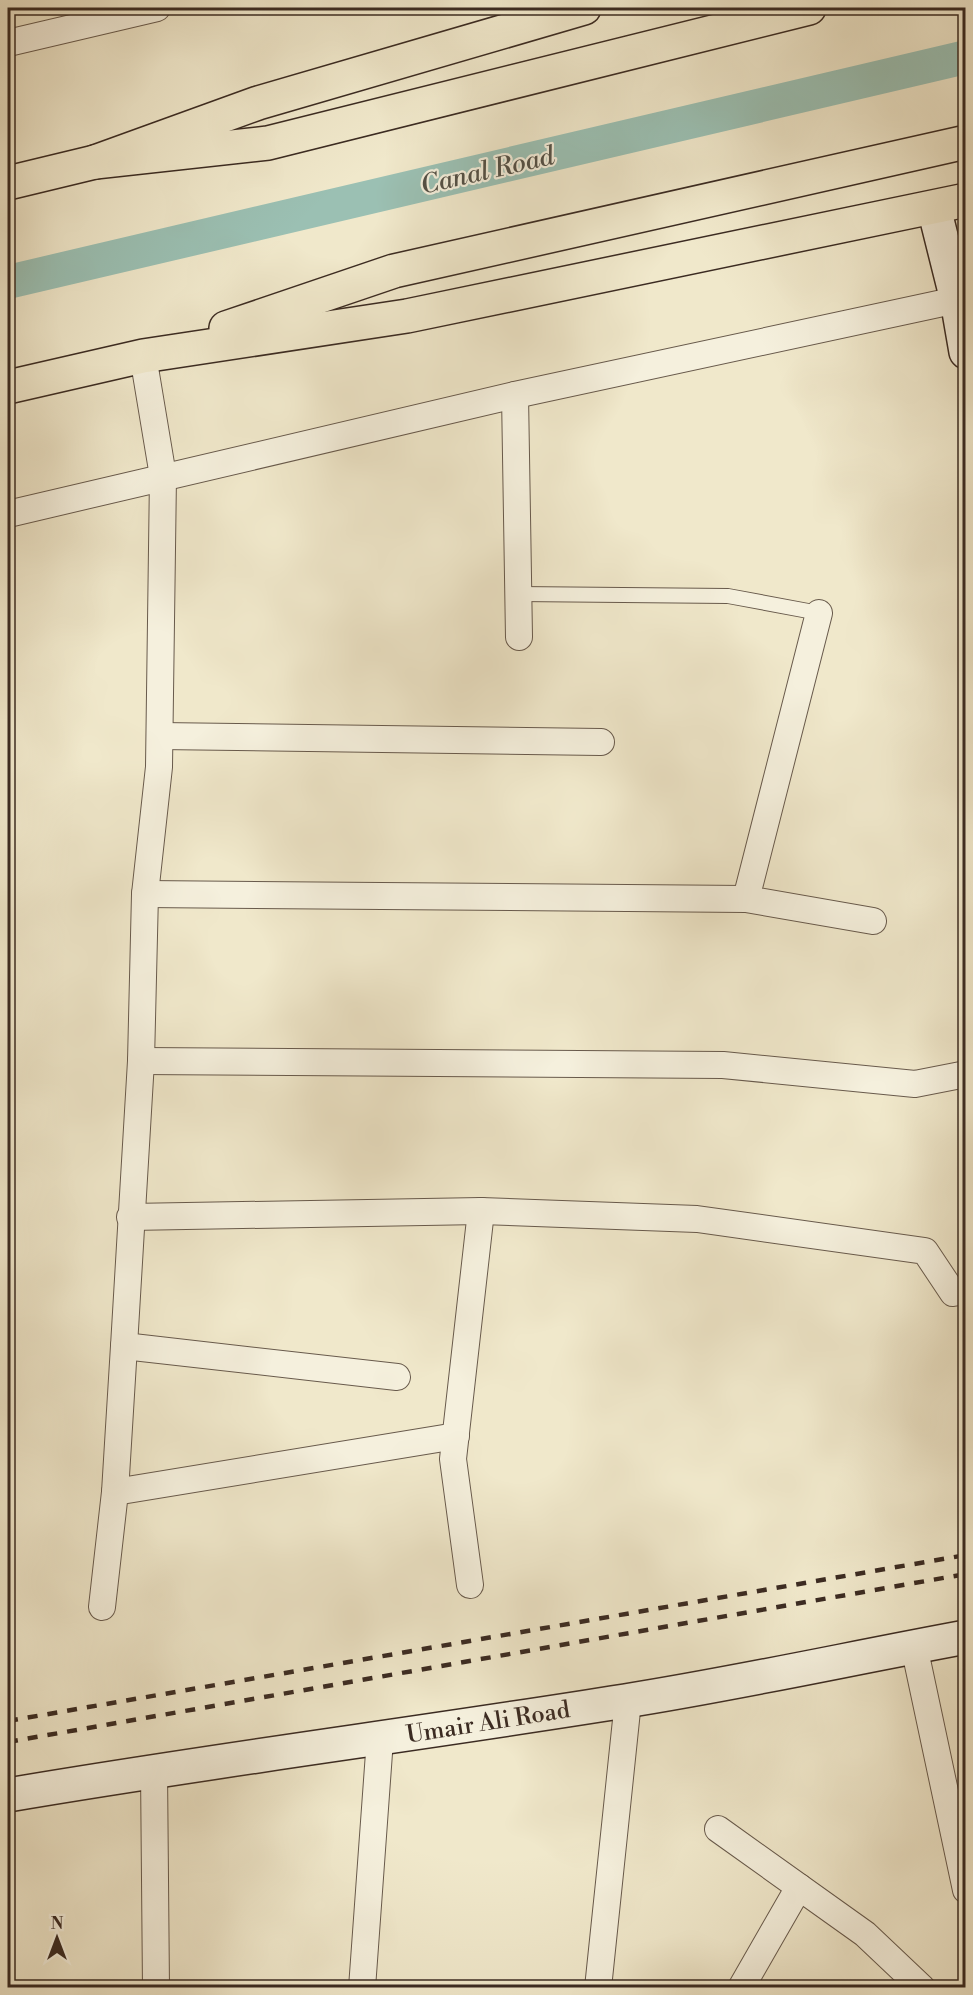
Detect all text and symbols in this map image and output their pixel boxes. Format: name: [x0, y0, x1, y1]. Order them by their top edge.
water label: Canal Road: [417, 140, 558, 202]
street label: Umair Ali Road: [404, 1695, 573, 1751]
north arrow: [27, 1908, 87, 1968]
text: N: [51, 1914, 64, 1934]

